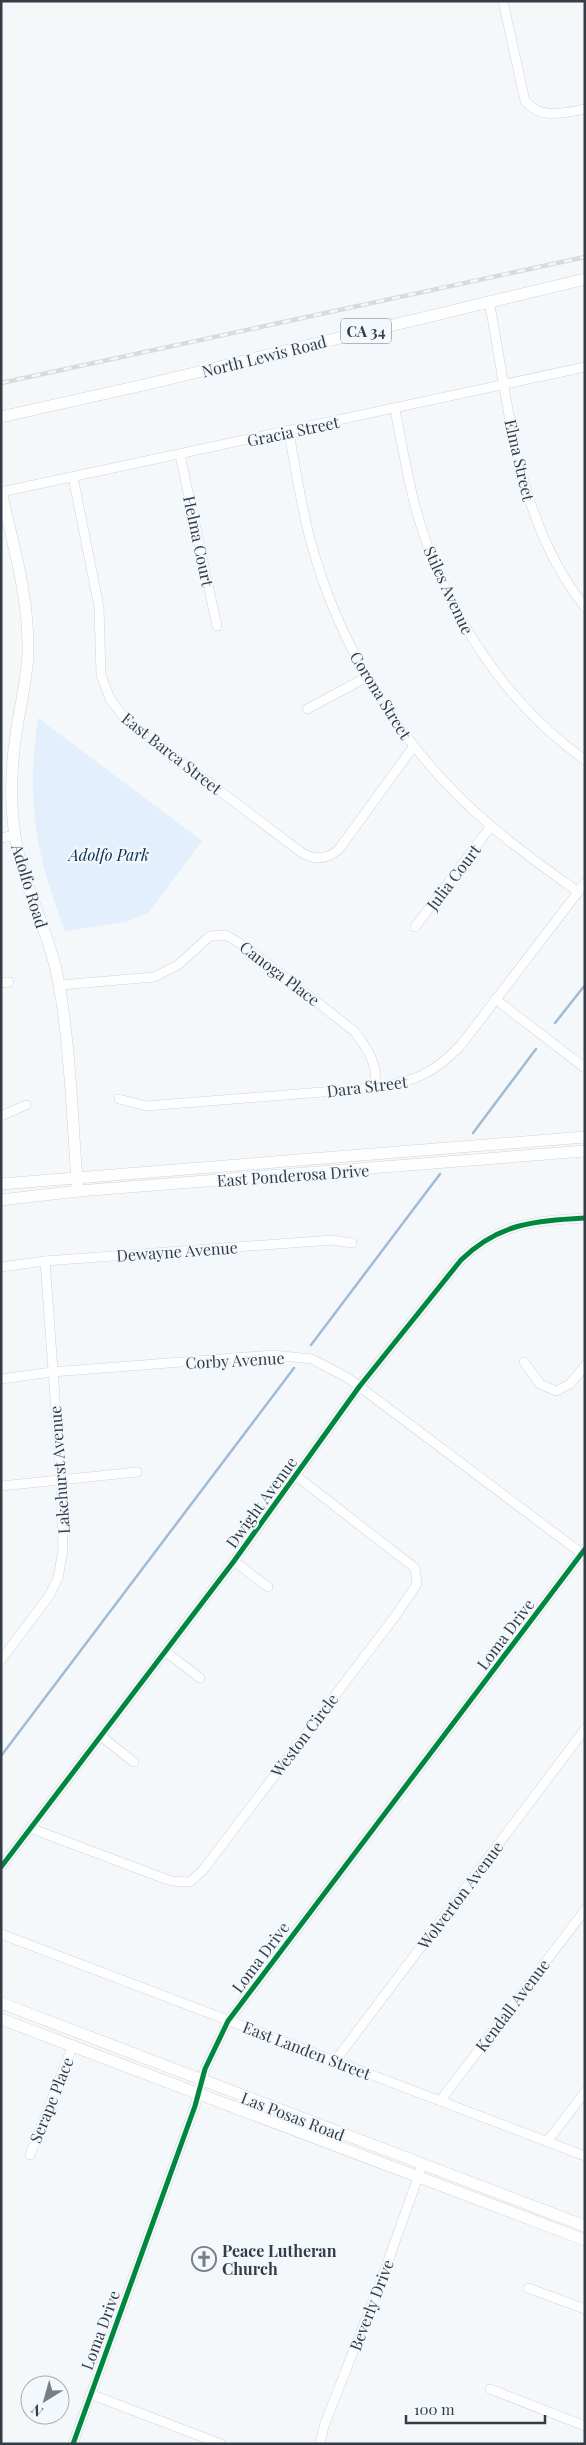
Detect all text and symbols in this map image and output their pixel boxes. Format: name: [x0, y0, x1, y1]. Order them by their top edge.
road number: CA 34: [341, 318, 391, 344]
street label: North Lewis Road: [199, 330, 329, 382]
street label: Gracia Street: [245, 411, 341, 451]
street label: Elma Street: [500, 417, 540, 503]
street label: Helma Court: [179, 494, 219, 589]
street label: Stiles Avenue: [419, 543, 479, 637]
street label: Corona Street: [346, 647, 416, 743]
street label: East Barca Street: [118, 707, 227, 799]
street label: Adolfo Road: [7, 840, 53, 931]
street label: Julia Court: [421, 840, 485, 915]
park label: Adolfo Park: [67, 844, 149, 865]
street label: Canoga Place: [236, 936, 324, 1010]
street label: Dara Street: [325, 1071, 409, 1101]
street label: East Ponderosa Drive: [216, 1159, 370, 1191]
street label: Dewayne Avenue: [116, 1236, 238, 1266]
street label: Corby Avenue: [185, 1347, 285, 1373]
street label: Lakehurst Avenue: [44, 1405, 74, 1535]
street label: Dwight Avenue: [221, 1452, 301, 1552]
street label: Loma Drive: [472, 1594, 538, 1674]
street label: Weston Circle: [265, 1689, 342, 1782]
street label: Wolverton Avenue: [412, 1837, 507, 1954]
street label: Loma Drive: [227, 1917, 293, 1997]
street label: Kendall Avenue: [470, 1954, 554, 2056]
street label: East Landen Street: [240, 2016, 374, 2084]
street label: Serape Place: [24, 2054, 78, 2146]
street label: Las Posas Road: [238, 2087, 348, 2145]
place label: Peace Lutheran Church: [222, 2240, 337, 2279]
church icon: Peace Lutheran Church: [191, 2246, 217, 2272]
street label: Beverly Drive: [344, 2256, 398, 2354]
street label: Loma Drive: [76, 2287, 124, 2373]
north arrow: [20, 2375, 70, 2425]
scale bar: [406, 2392, 545, 2424]
text: 100 m: [414, 2399, 455, 2419]
text: N: [27, 2400, 47, 2421]

